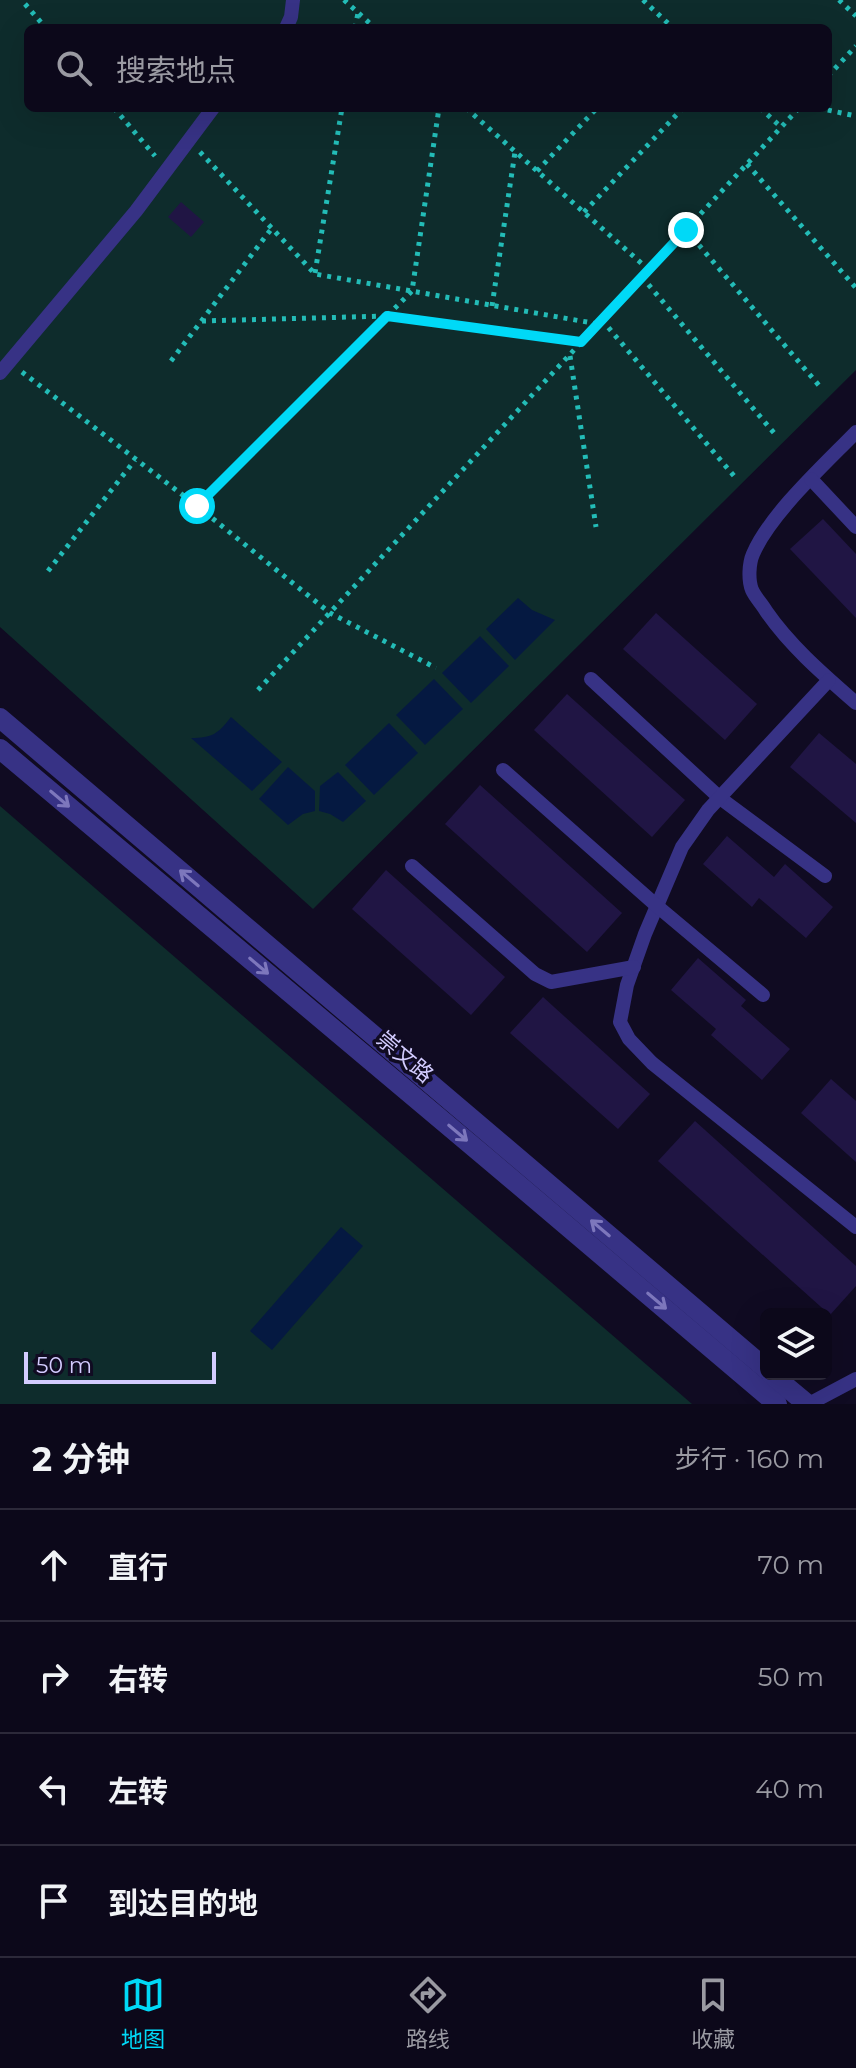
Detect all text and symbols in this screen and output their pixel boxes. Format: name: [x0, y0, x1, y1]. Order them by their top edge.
search box: [24, 24, 832, 112]
icon: search: [52, 46, 96, 90]
text: 搜索地点: [116, 52, 236, 89]
route end: [668, 212, 704, 248]
route start: [179, 488, 215, 524]
one-way arrow: [49, 790, 70, 808]
one-way arrow: [179, 869, 200, 887]
one-way arrow: [248, 957, 269, 975]
street label: 崇文路: [371, 1025, 439, 1089]
one-way arrow: [448, 1124, 468, 1142]
one-way arrow: [590, 1219, 611, 1237]
one-way arrow: [646, 1292, 666, 1310]
map controls: [760, 1308, 832, 1380]
button: layers: [760, 1308, 832, 1380]
scale bar: [24, 1348, 216, 1384]
text: 50 m: [36, 1352, 92, 1379]
text: 2 分钟: [32, 1438, 130, 1480]
text: 步行 · 160 m: [675, 1443, 824, 1475]
icon: ahead: [32, 1543, 76, 1587]
text: 直行: [108, 1549, 168, 1586]
text: 70 m: [758, 1549, 824, 1581]
icon: right: [32, 1655, 76, 1699]
text: 右转: [108, 1661, 168, 1698]
text: 50 m: [758, 1661, 824, 1693]
icon: left: [32, 1767, 76, 1811]
text: 左转: [108, 1773, 168, 1810]
text: 40 m: [755, 1773, 824, 1805]
icon: arrive: [32, 1879, 76, 1923]
text: 到达目的地: [108, 1885, 258, 1922]
tab: 地图: [121, 1973, 165, 2053]
tab: 路线: [406, 1973, 450, 2053]
tab: 收藏: [691, 1973, 735, 2053]

